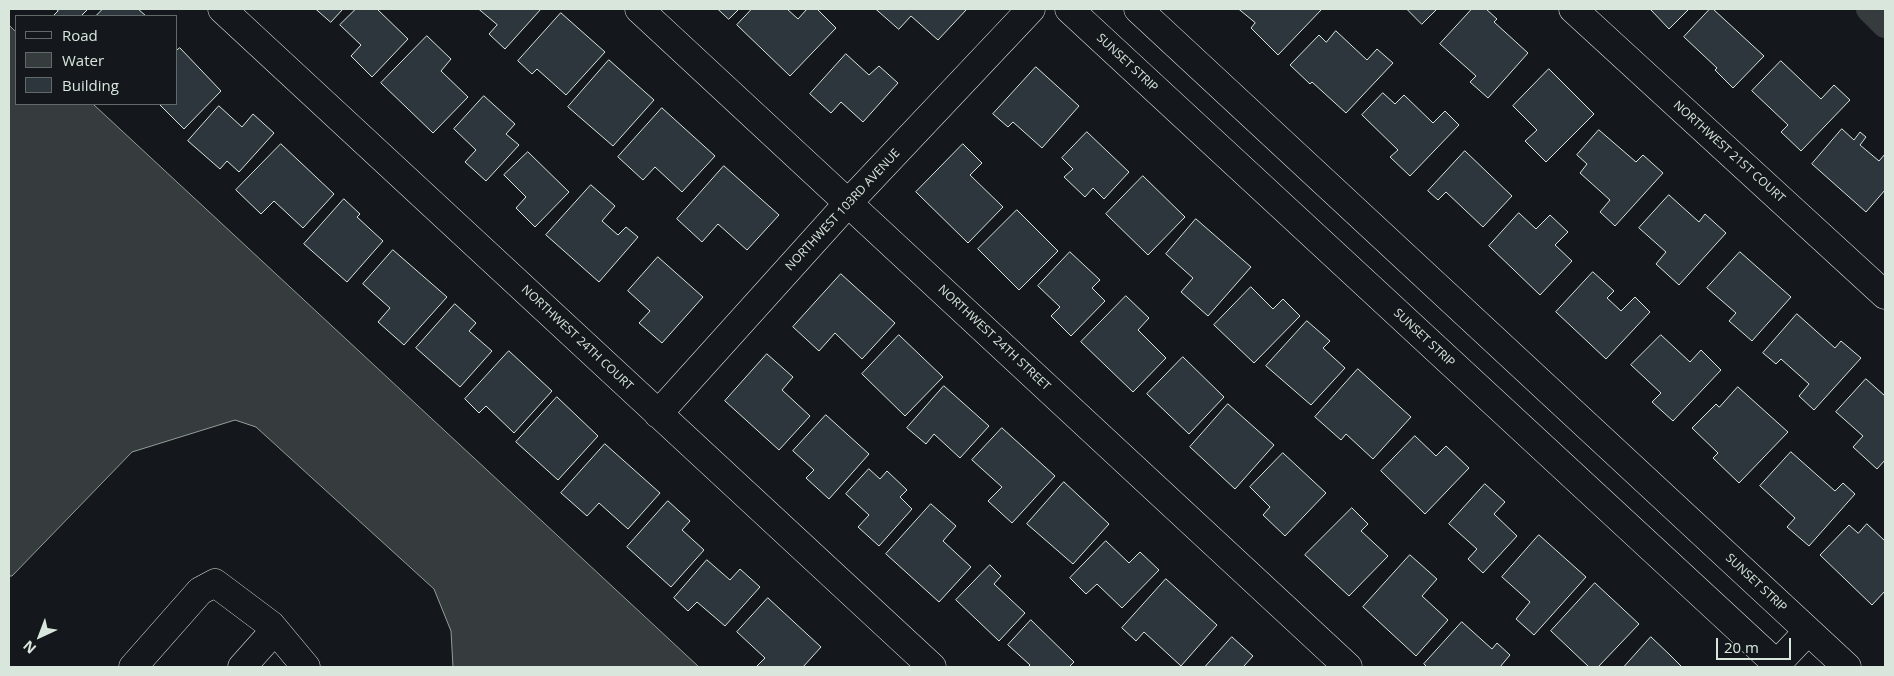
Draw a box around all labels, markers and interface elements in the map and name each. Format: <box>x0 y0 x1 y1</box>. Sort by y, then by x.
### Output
legend <box>15 15 178 105</box>
text: Road <box>62 25 98 45</box>
street label: SUNSET STRIP <box>1093 31 1161 95</box>
text: Water <box>62 50 104 70</box>
text: Building <box>62 75 119 95</box>
street label: NORTHWEST 21ST COURT <box>1670 98 1788 206</box>
street label: NORTHWEST 103RD AVENUE <box>783 146 903 274</box>
street label: NORTHWEST 24TH STREET <box>935 282 1053 394</box>
street label: NORTHWEST 24TH COURT <box>518 283 636 393</box>
street label: SUNSET STRIP <box>1390 306 1458 370</box>
street label: SUNSET STRIP <box>1722 551 1790 615</box>
north arrow <box>15 611 65 661</box>
scale bar <box>1719 628 1794 660</box>
text: N <box>19 637 40 658</box>
text: 20 m <box>1724 637 1759 657</box>

